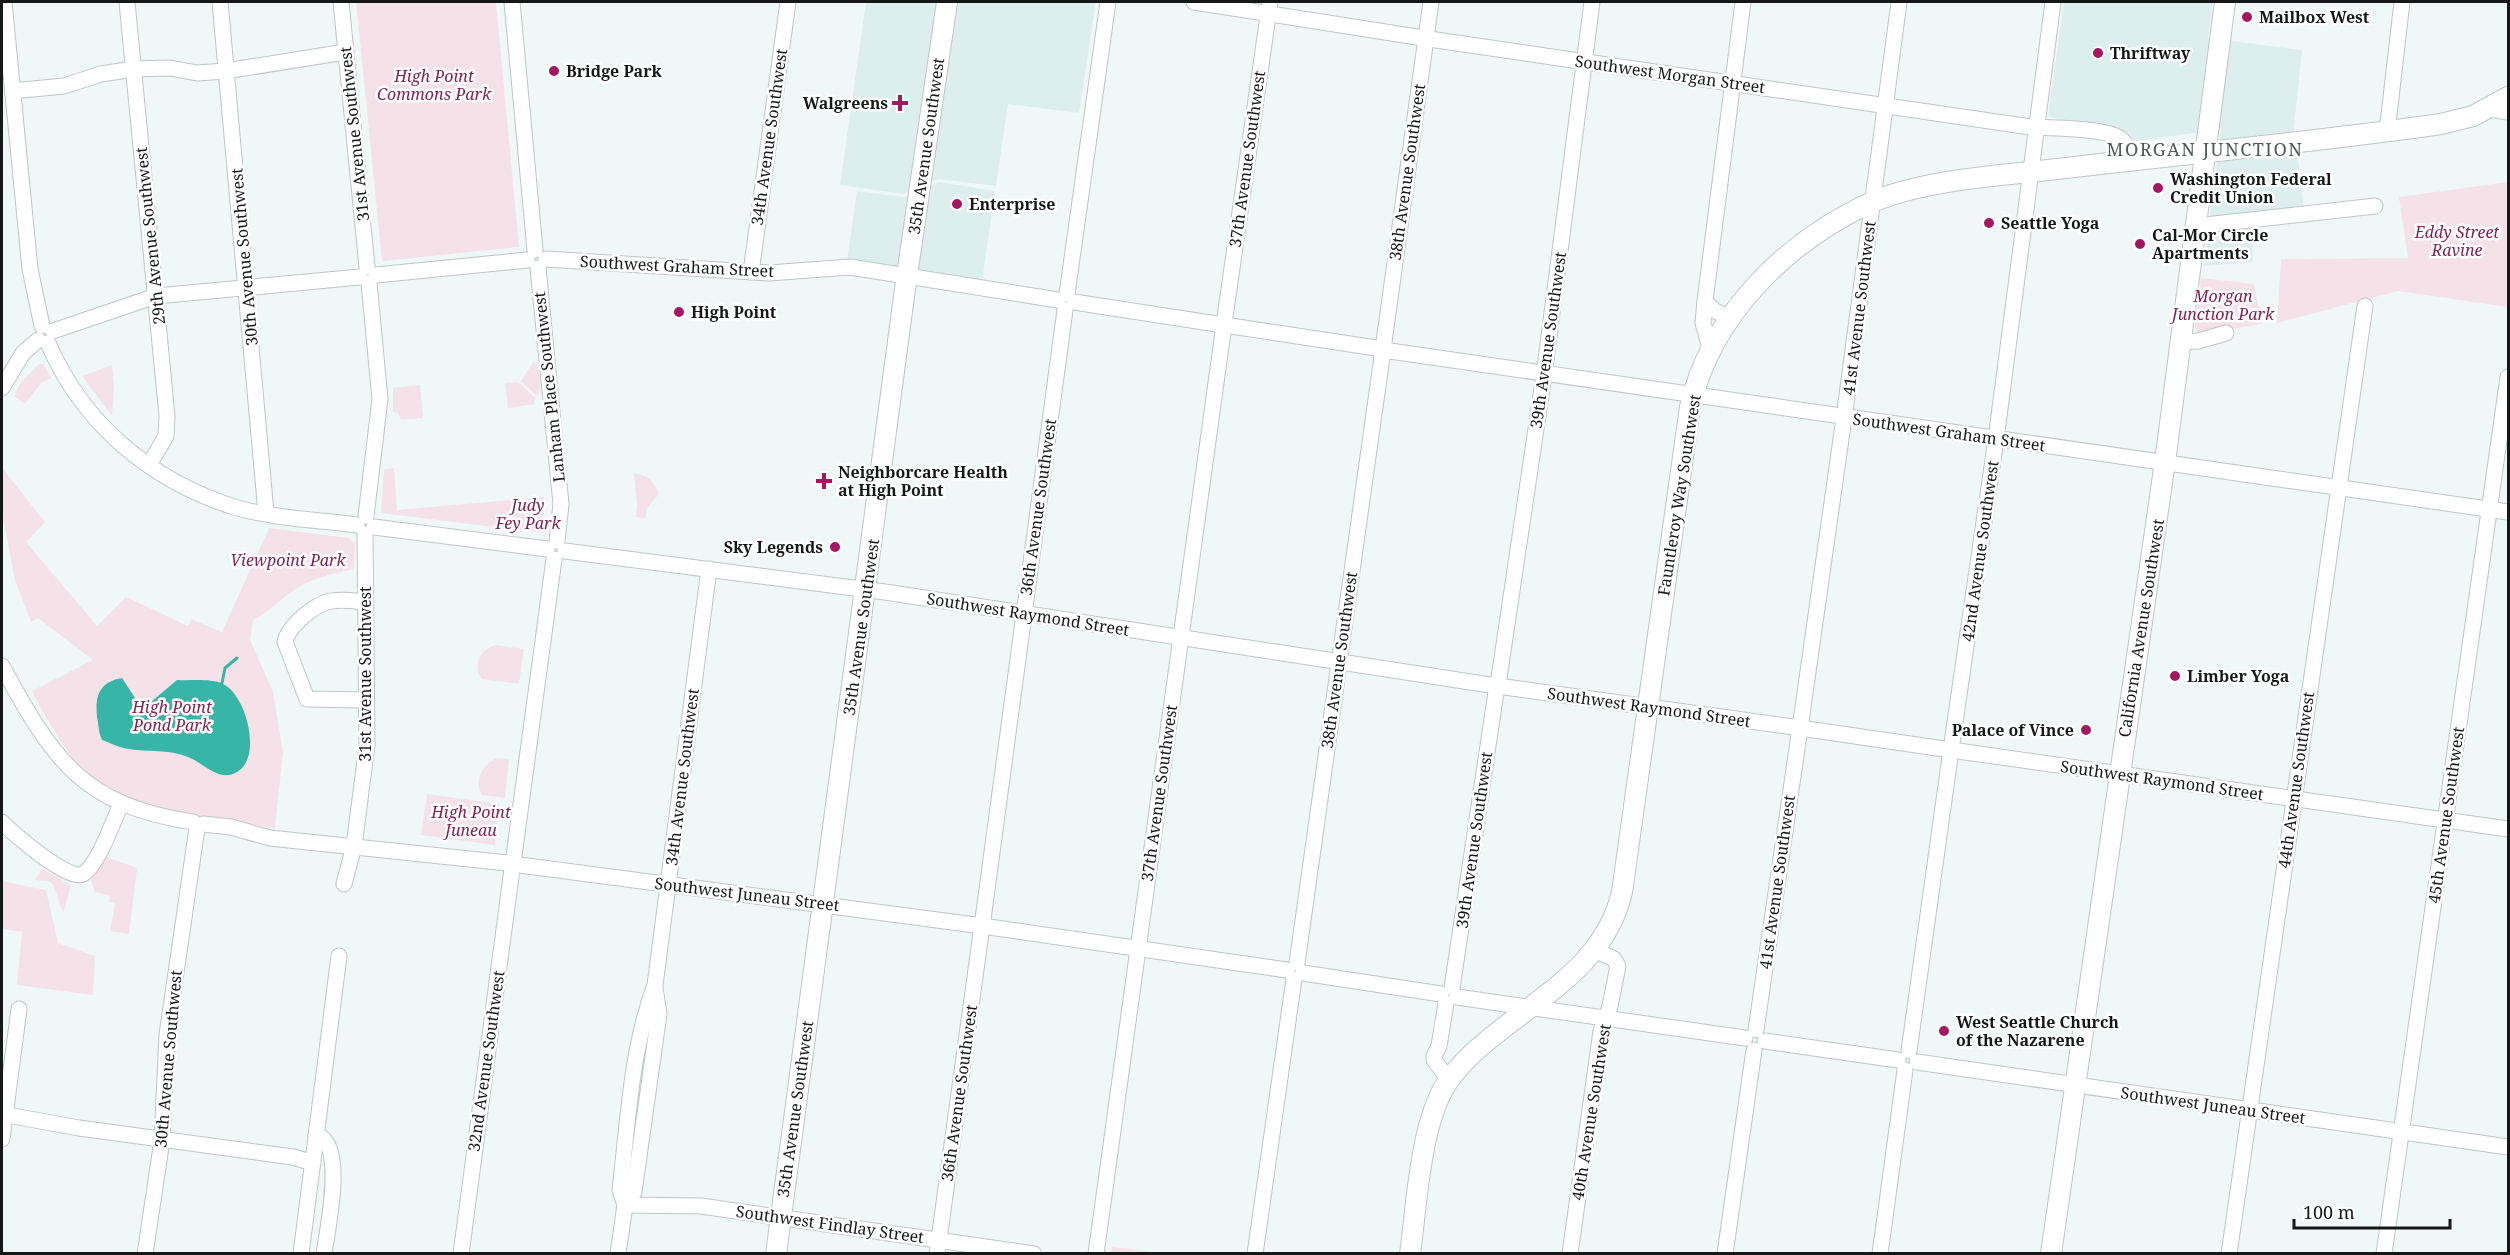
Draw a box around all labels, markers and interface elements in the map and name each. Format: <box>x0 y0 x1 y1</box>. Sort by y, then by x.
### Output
place label: Mailbox West <box>2259 6 2370 28</box>
marker: Mailbox West <box>2240 10 2254 24</box>
place label: Thriftway <box>2110 42 2191 64</box>
street label: 31st Avenue Southwest <box>334 45 374 222</box>
marker: Thriftway <box>2091 46 2105 60</box>
street label: 34th Avenue Southwest <box>746 47 792 227</box>
street label: Southwest Morgan Street <box>1574 50 1767 98</box>
street label: 35th Avenue Southwest <box>903 56 949 236</box>
place label: Bridge Park <box>566 60 663 82</box>
marker: Bridge Park <box>547 64 561 78</box>
park label: High Point Commons Park <box>377 65 492 105</box>
street label: 37th Avenue Southwest <box>1224 69 1270 249</box>
street label: 38th Avenue Southwest <box>1384 82 1430 262</box>
place label: Walgreens <box>803 92 888 114</box>
marker: Walgreens <box>893 96 907 110</box>
district label: MORGAN JUNCTION <box>2107 137 2304 161</box>
street label: 29th Avenue Southwest <box>130 146 170 326</box>
street label: 30th Avenue Southwest <box>225 167 263 347</box>
place label: Washington Federal Credit Union <box>2170 168 2332 208</box>
marker: Washington Federal Credit Union <box>2151 181 2165 195</box>
place label: Enterprise <box>969 193 1055 215</box>
marker: Enterprise <box>950 197 964 211</box>
place label: Seattle Yoga <box>2001 212 2100 234</box>
marker: Seattle Yoga <box>1982 216 1996 230</box>
street label: 41st Avenue Southwest <box>1837 219 1881 396</box>
park label: Eddy Street Ravine <box>2414 221 2499 261</box>
place label: Cal-Mor Circle Apartments <box>2152 224 2268 264</box>
marker: Cal-Mor Circle Apartments <box>2133 237 2147 251</box>
street label: Southwest Graham Street <box>580 250 775 282</box>
street label: 39th Avenue Southwest <box>1525 250 1571 430</box>
park label: Morgan Junction Park <box>2169 285 2275 325</box>
street label: Lanham Place Southwest <box>528 290 570 483</box>
place label: High Point <box>691 301 777 323</box>
marker: High Point <box>672 305 686 319</box>
street label: Fauntleroy Way Southwest <box>1652 392 1706 597</box>
street label: Southwest Graham Street <box>1851 408 2047 456</box>
street label: 36th Avenue Southwest <box>1015 417 1061 597</box>
street label: 42nd Avenue Southwest <box>1956 459 2004 643</box>
place label: Neighborcare Health at High Point <box>838 461 1008 501</box>
marker: Neighborcare Health at High Point <box>815 472 833 490</box>
park label: Judy Fey Park <box>494 494 561 534</box>
street label: California Avenue Southwest <box>2113 517 2169 739</box>
place label: Sky Legends <box>724 536 823 558</box>
street label: 35th Avenue Southwest <box>838 537 884 717</box>
marker: Sky Legends <box>828 540 842 554</box>
park label: Viewpoint Park <box>230 549 347 571</box>
street label: 38th Avenue Southwest <box>1316 570 1362 750</box>
street label: 31st Avenue Southwest <box>354 586 376 762</box>
street label: Southwest Raymond Street <box>925 587 1131 641</box>
place label: Limber Yoga <box>2187 665 2290 687</box>
marker: Limber Yoga <box>2168 669 2182 683</box>
street label: Southwest Raymond Street <box>1546 682 1752 732</box>
street label: 34th Avenue Southwest <box>660 687 704 867</box>
street label: 44th Avenue Southwest <box>2273 690 2319 870</box>
park label: High Point Pond Park <box>131 696 212 736</box>
street label: 37th Avenue Southwest <box>1136 703 1182 883</box>
place label: Palace of Vince <box>1952 719 2074 741</box>
marker: Palace of Vince <box>2079 723 2093 737</box>
street label: 45th Avenue Southwest <box>2423 725 2469 905</box>
street label: 39th Avenue Southwest <box>1451 750 1497 930</box>
street label: Southwest Raymond Street <box>2059 755 2265 805</box>
street label: 41st Avenue Southwest <box>1754 793 1800 970</box>
park label: High Point Juneau <box>430 801 511 841</box>
street label: Southwest Juneau Street <box>653 872 841 916</box>
street label: 30th Avenue Southwest <box>149 969 187 1149</box>
street label: 32nd Avenue Southwest <box>462 969 510 1153</box>
street label: 36th Avenue Southwest <box>936 1003 982 1183</box>
place label: West Seattle Church of the Nazarene <box>1956 1011 2119 1051</box>
street label: 35th Avenue Southwest <box>772 1019 818 1199</box>
street label: 40th Avenue Southwest <box>1566 1022 1616 1202</box>
marker: West Seattle Church of the Nazarene <box>1937 1024 1951 1038</box>
street label: Southwest Juneau Street <box>2119 1081 2307 1129</box>
scale bar <box>2294 1192 2450 1230</box>
street label: Southwest Findlay Street <box>735 1200 926 1248</box>
text: 100 m <box>2303 1200 2355 1224</box>

